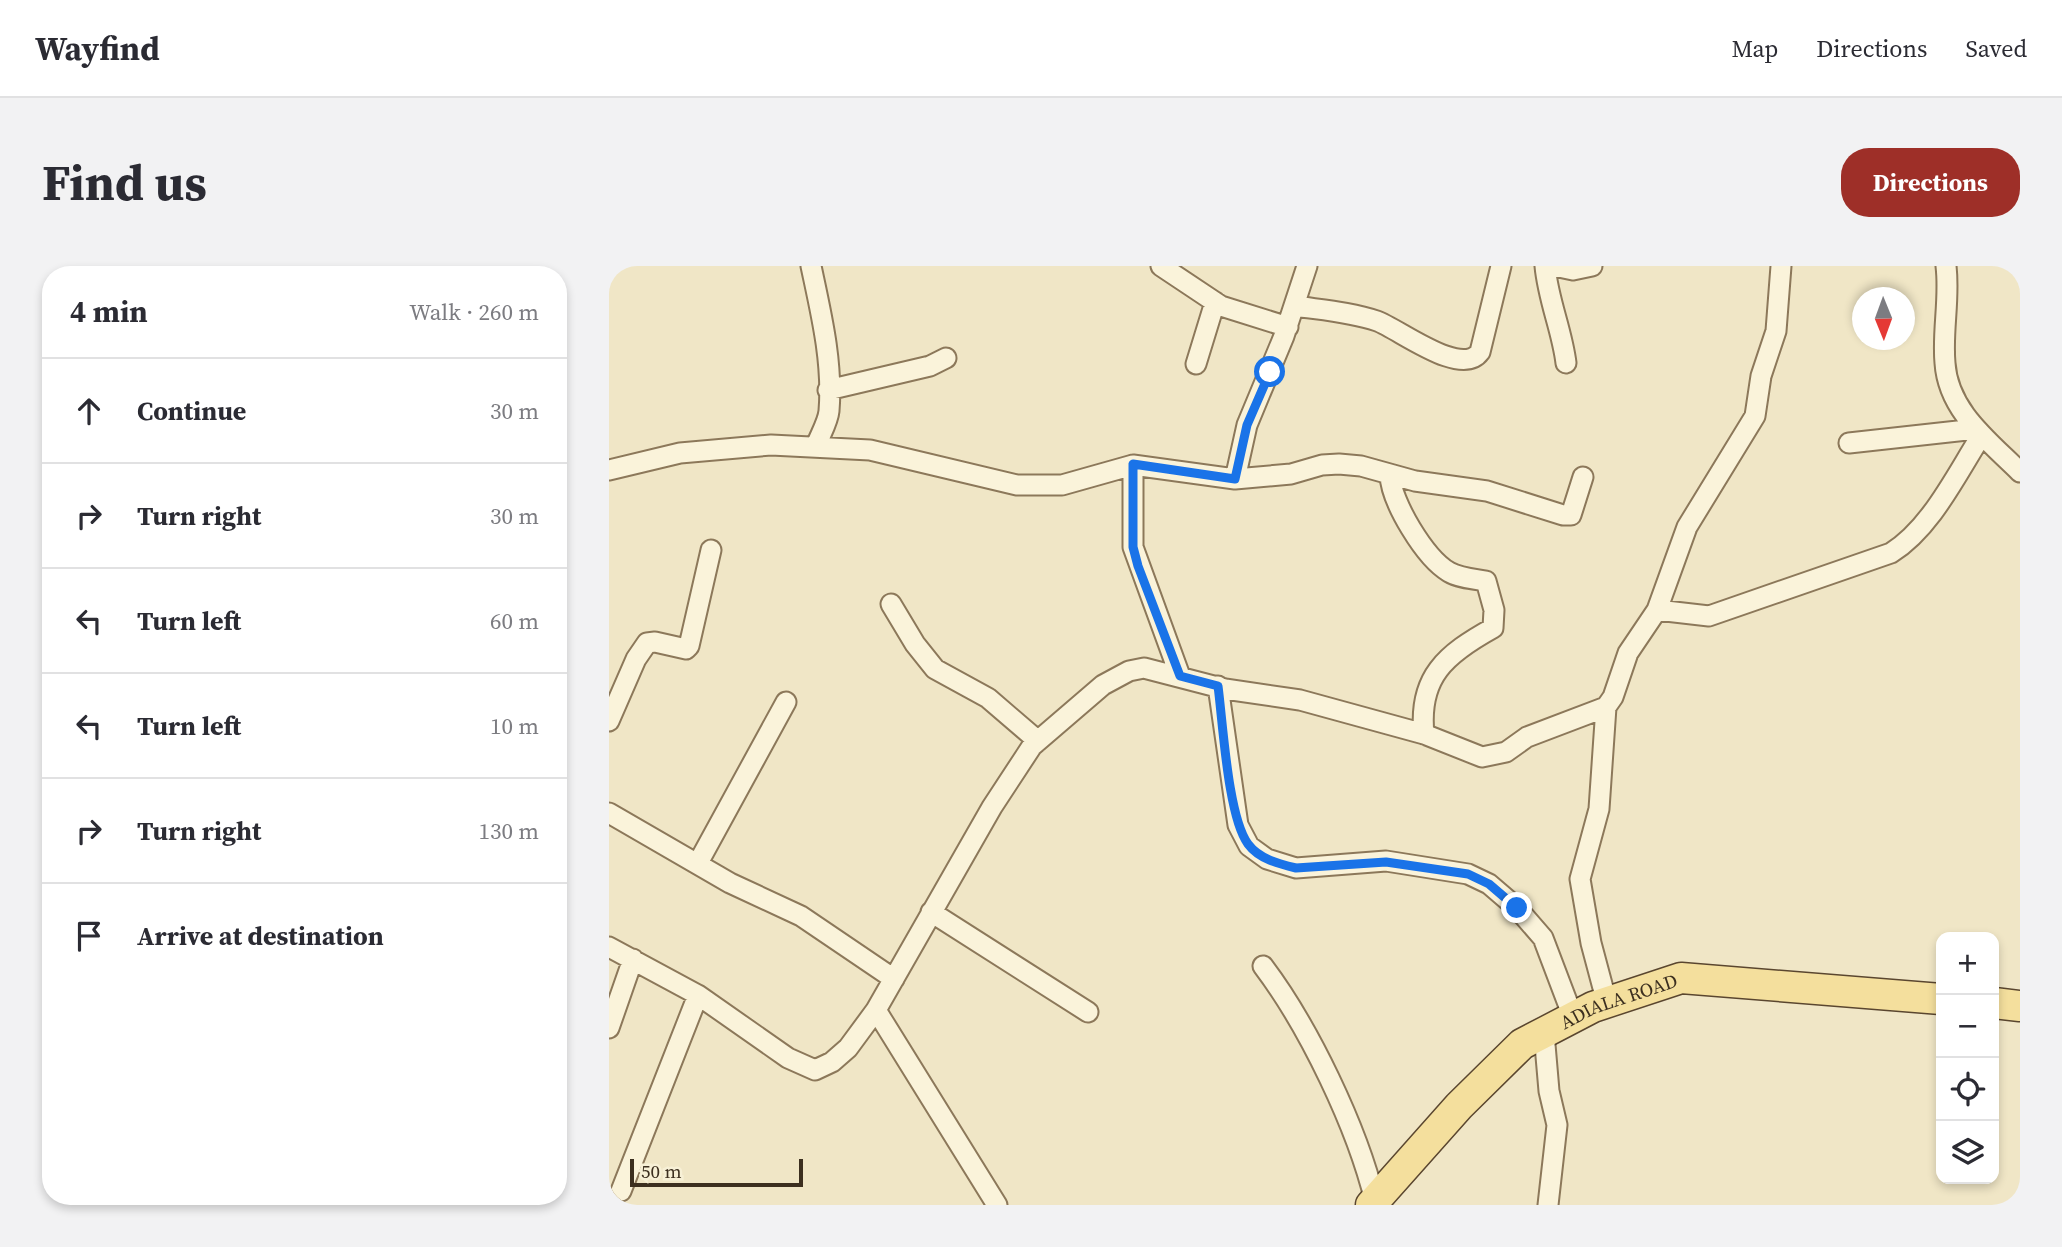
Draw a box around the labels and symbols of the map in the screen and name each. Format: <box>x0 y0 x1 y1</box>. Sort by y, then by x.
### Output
north arrow <box>1852 287 1915 350</box>
route start <box>1254 356 1285 387</box>
route end <box>1501 892 1532 923</box>
street label: ADIALA ROAD <box>1555 967 1681 1035</box>
scale bar <box>630 1156 803 1188</box>

